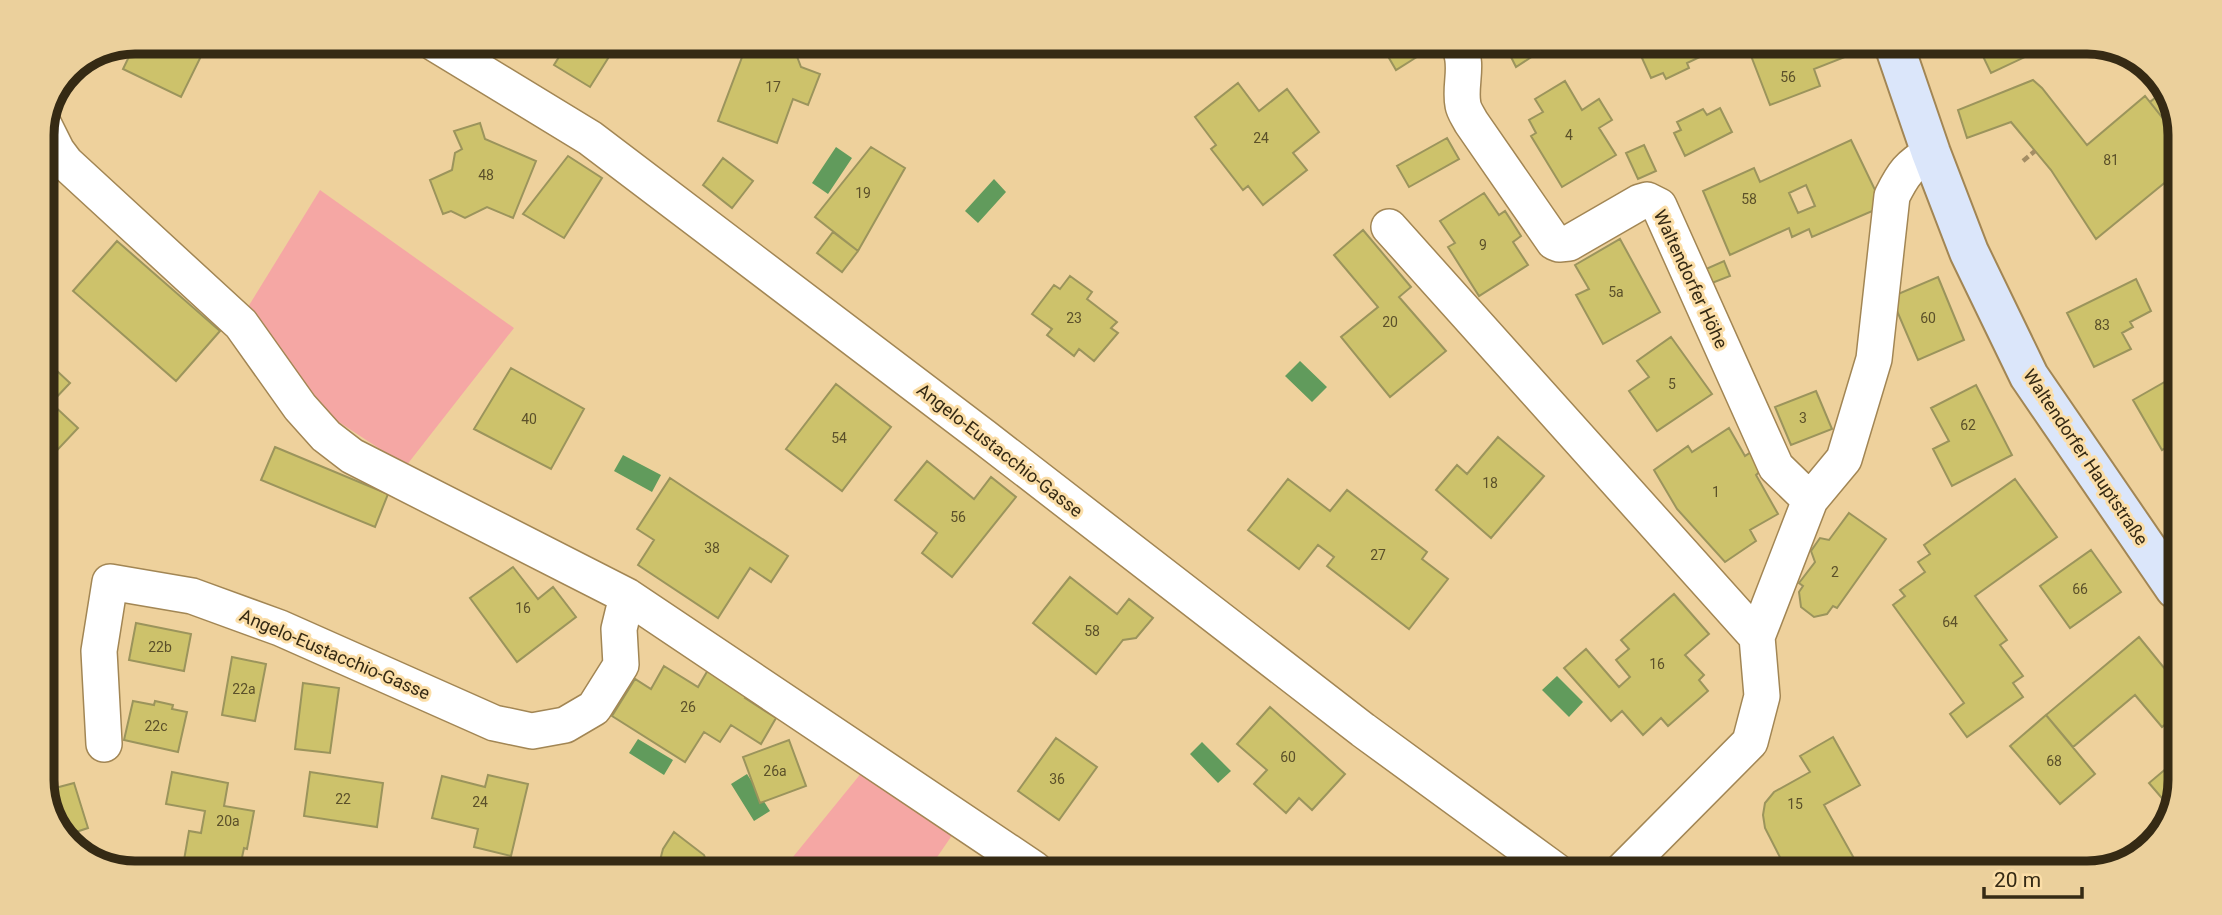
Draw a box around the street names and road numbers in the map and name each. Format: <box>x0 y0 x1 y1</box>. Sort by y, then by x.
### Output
street label: Waltendorfer Höhe <box>1650 206 1732 352</box>
street label: Waltendorfer Hauptstraße <box>2019 365 2153 549</box>
street label: Angelo-Eustacchio-Gasse <box>913 379 1087 521</box>
street label: Angelo-Eustacchio-Gasse <box>237 604 433 704</box>

